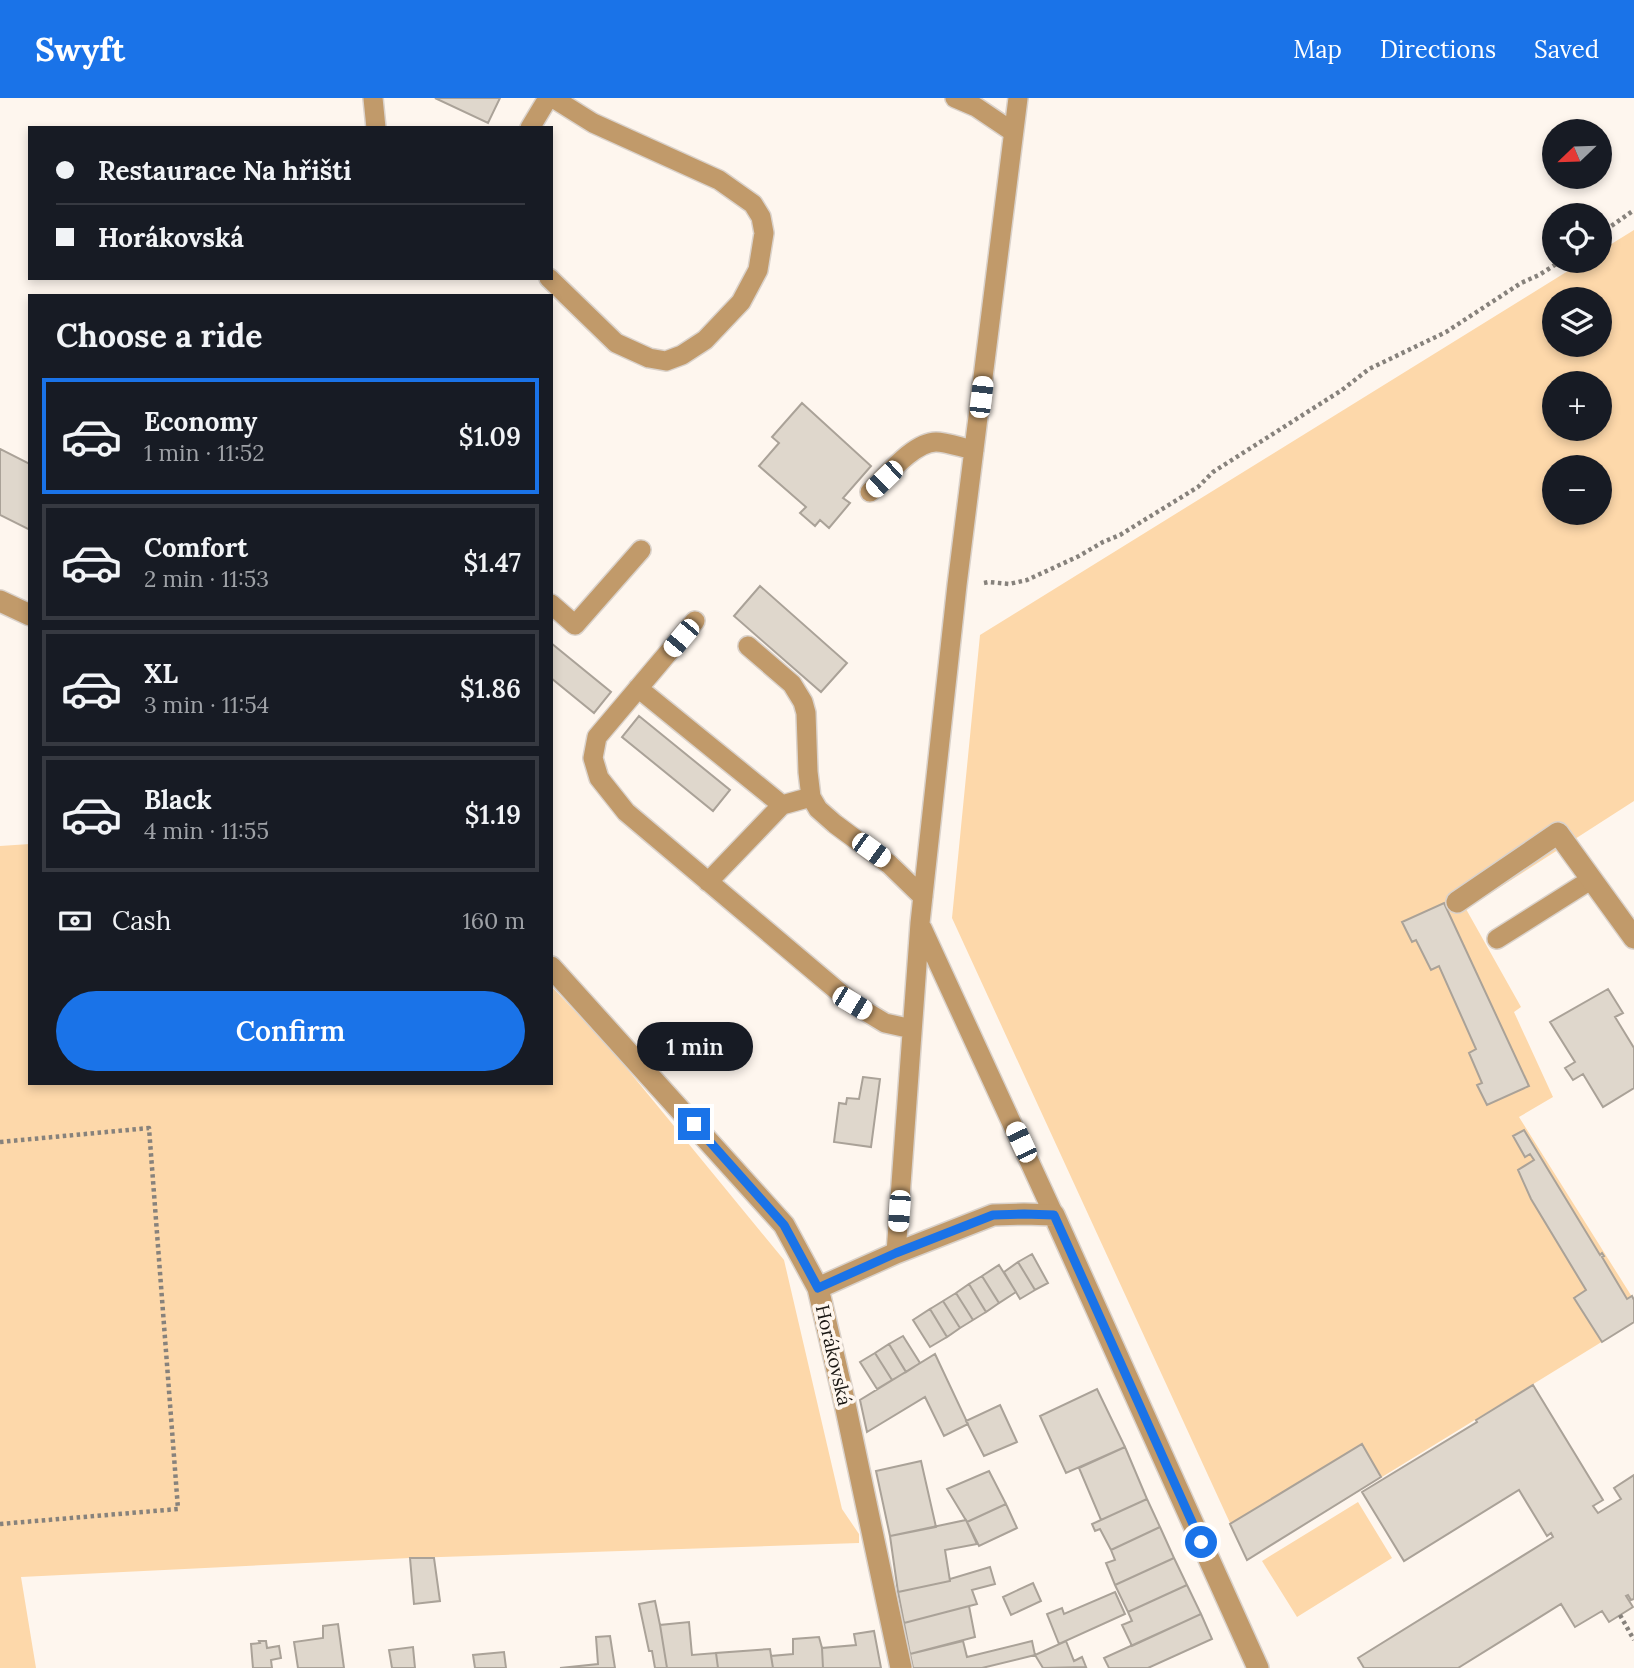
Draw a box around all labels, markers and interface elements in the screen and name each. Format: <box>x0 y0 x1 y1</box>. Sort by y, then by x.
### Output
text: Swyft <box>35 28 125 70</box>
text: Map <box>1293 34 1342 65</box>
text: Directions <box>1380 34 1496 65</box>
text: Saved <box>1534 34 1599 65</box>
north arrow <box>1542 119 1612 189</box>
map controls <box>1542 119 1612 525</box>
text: Restaurace Na hřišti <box>98 154 352 187</box>
button: locate <box>1542 203 1612 273</box>
text: Horákovská <box>98 221 244 254</box>
button: layers <box>1542 287 1612 357</box>
text: Choose a ride <box>56 315 263 356</box>
button: + <box>1542 371 1612 441</box>
car <box>969 375 994 419</box>
icon: car <box>60 405 123 468</box>
text: Economy <box>144 405 257 438</box>
text: $1.09 <box>459 420 521 453</box>
text: 1 min · 11:52 <box>144 438 265 467</box>
button: − <box>1542 455 1612 525</box>
car <box>862 457 907 501</box>
icon: car <box>60 531 123 594</box>
text: Comfort <box>144 531 248 564</box>
text: $1.47 <box>464 546 521 579</box>
text: 2 min · 11:53 <box>144 564 269 593</box>
car <box>660 615 703 661</box>
icon: car <box>60 657 123 720</box>
text: XL <box>144 657 178 690</box>
text: $1.86 <box>460 672 521 705</box>
text: 3 min · 11:54 <box>144 690 269 719</box>
icon: car <box>60 783 123 846</box>
text: Black <box>144 783 212 816</box>
text: $1.19 <box>465 798 521 831</box>
text: 4 min · 11:55 <box>144 816 269 845</box>
car <box>848 829 895 871</box>
icon: cash <box>56 902 94 940</box>
text: Cash <box>112 904 171 937</box>
text: 160 m <box>462 906 525 935</box>
car <box>829 983 876 1023</box>
button: Confirm <box>56 991 525 1071</box>
callout: 1 min <box>636 1023 752 1072</box>
text: 1 min <box>666 1032 724 1061</box>
route end <box>678 1108 710 1140</box>
car <box>1003 1119 1040 1165</box>
car <box>888 1189 911 1233</box>
street label: Horákovská <box>811 1302 857 1408</box>
route start <box>1185 1526 1217 1558</box>

